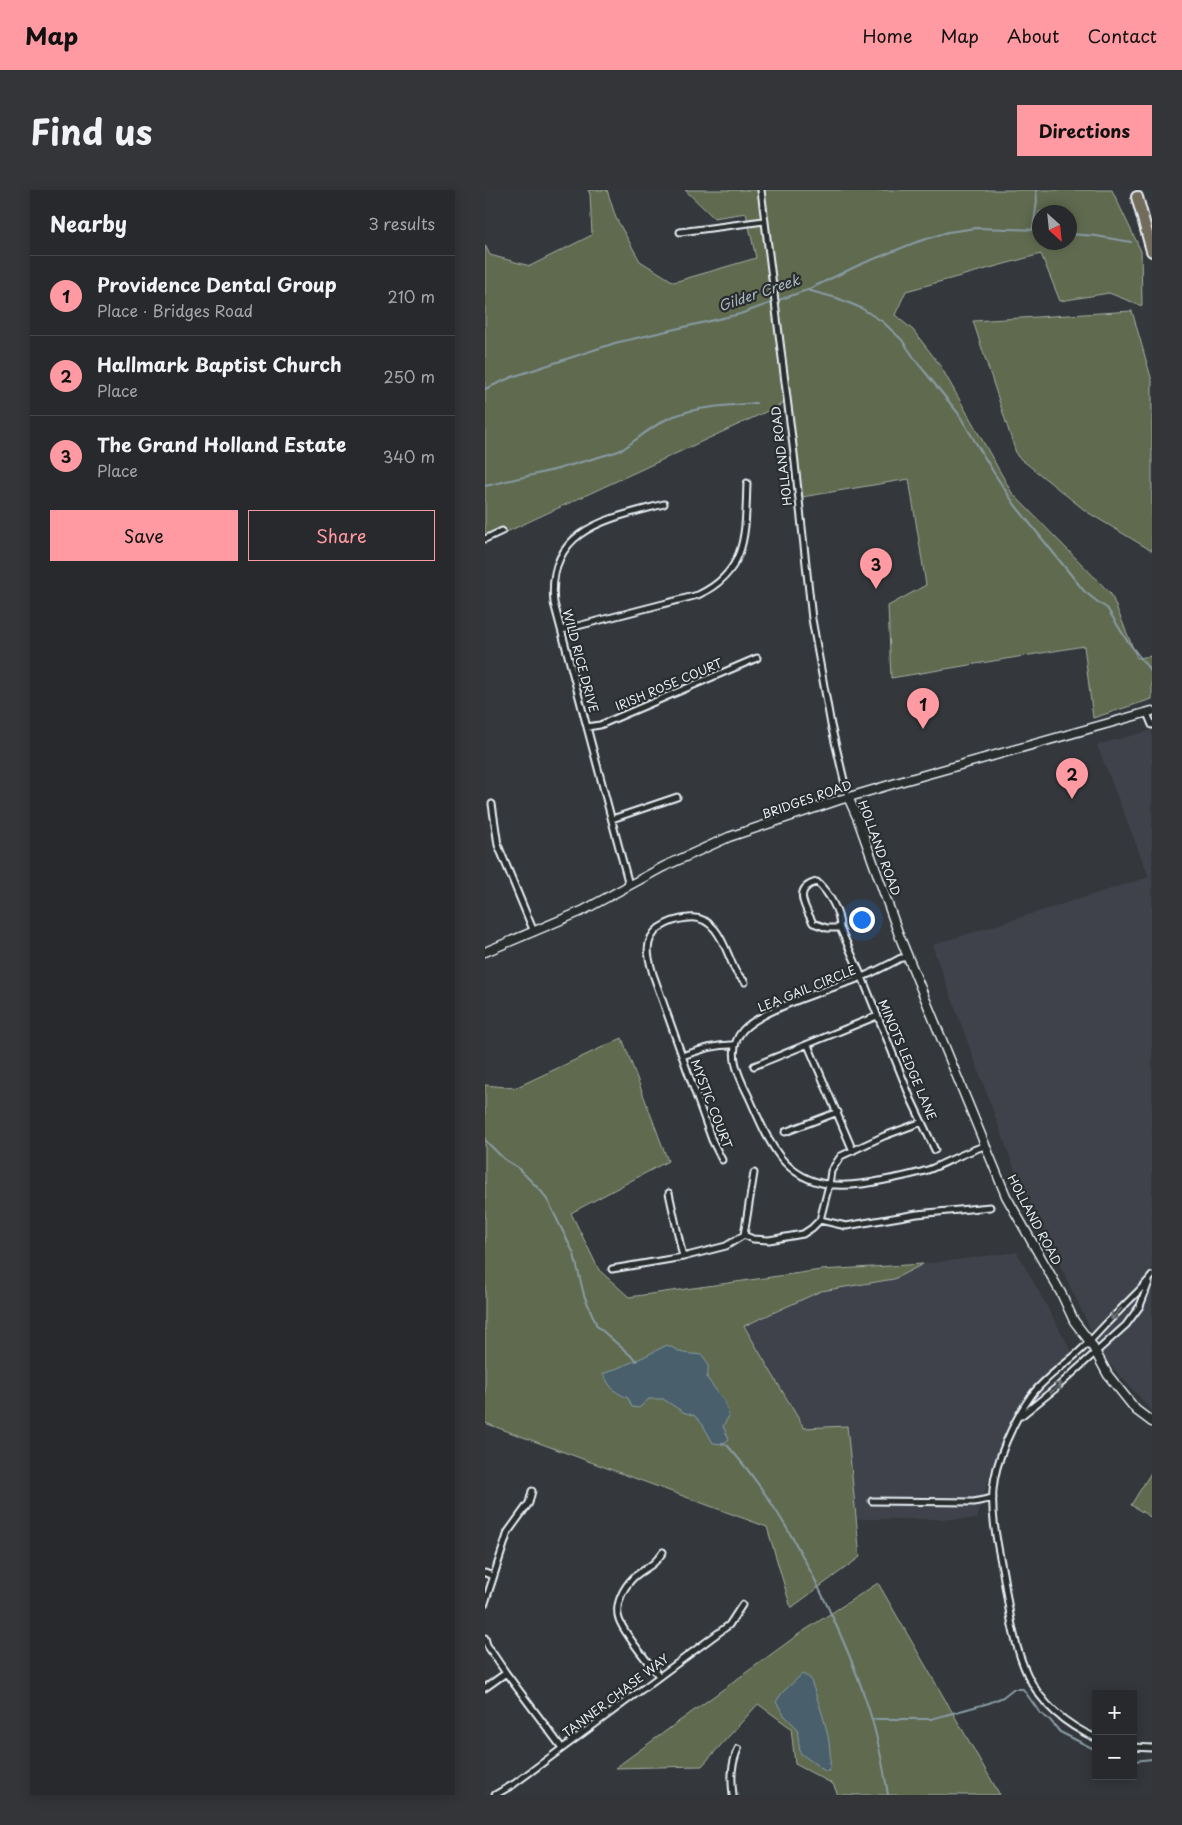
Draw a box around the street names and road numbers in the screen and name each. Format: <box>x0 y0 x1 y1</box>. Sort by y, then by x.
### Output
street label: HOLLAND ROAD <box>766 405 796 507</box>
street label: WILD RICE DRIVE <box>559 607 603 714</box>
street label: IRISH ROSE COURT <box>612 653 726 715</box>
street label: BRIDGES ROAD <box>759 775 854 823</box>
street label: HOLLAND ROAD <box>854 797 906 898</box>
street label: LEA GAIL CIRCLE <box>755 960 859 1016</box>
street label: MINOTS LEDGE LANE <box>874 997 941 1123</box>
street label: MYSTIC COURT <box>687 1057 737 1151</box>
street label: HOLLAND ROAD <box>1003 1171 1066 1268</box>
street label: TANNER CHASE WAY <box>558 1649 673 1741</box>

